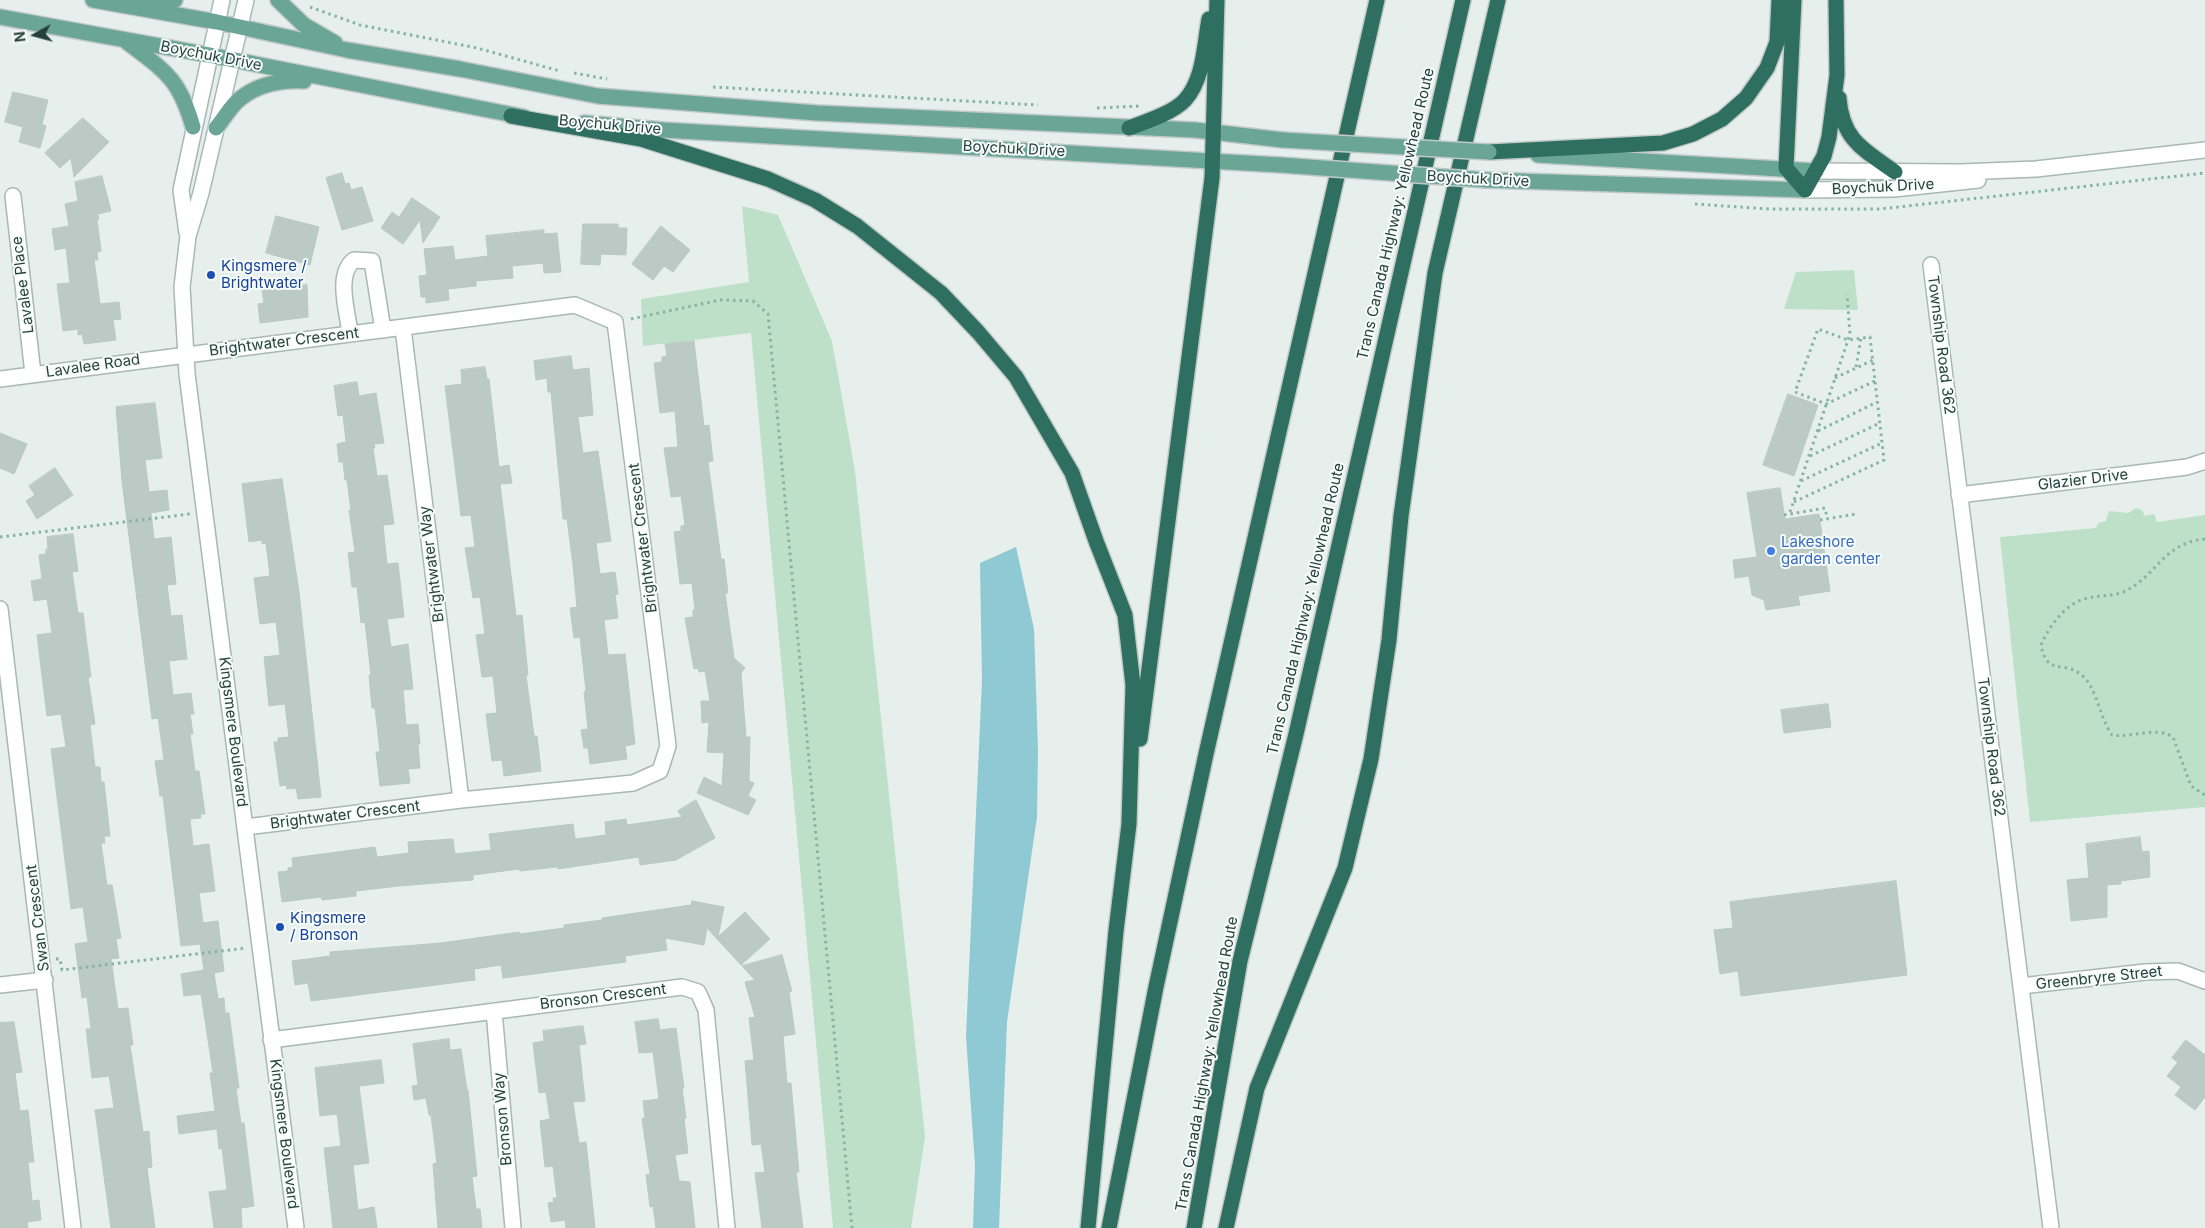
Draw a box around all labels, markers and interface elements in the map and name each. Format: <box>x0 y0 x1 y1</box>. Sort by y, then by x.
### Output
north arrow <box>10 10 60 60</box>
text: N <box>11 31 29 43</box>
street label: Boychuk Drive <box>159 37 263 75</box>
street label: Trans Canada Highway: Yellowhead Route <box>1354 66 1438 362</box>
street label: Boychuk Drive <box>558 112 662 138</box>
street label: Boychuk Drive <box>962 137 1066 161</box>
street label: Boychuk Drive <box>1426 167 1530 191</box>
street label: Boychuk Drive <box>1831 175 1935 199</box>
street label: Lavalee Place <box>8 235 38 335</box>
place label: Kingsmere / Brightwater <box>221 257 307 292</box>
marker: Kingsmere / Brightwater <box>205 269 217 281</box>
street label: Township Road 362 <box>1924 274 1958 416</box>
street label: Brightwater Crescent <box>208 324 360 360</box>
street label: Lavalee Road <box>45 350 141 382</box>
street label: Trans Canada Highway: Yellowhead Route <box>1264 461 1348 757</box>
street label: Brightwater Crescent <box>625 462 661 614</box>
street label: Glazier Drive <box>2037 466 2129 494</box>
street label: Brightwater Way <box>416 505 448 623</box>
place label: Lakeshore garden center <box>1781 533 1880 568</box>
marker: Lakeshore garden center <box>1765 545 1777 557</box>
street label: Kingsmere Boulevard <box>215 656 251 808</box>
street label: Township Road 362 <box>1974 676 2008 818</box>
street label: Brightwater Crescent <box>269 797 421 833</box>
street label: Swan Crescent <box>23 864 53 972</box>
place label: Kingsmere / Bronson <box>290 909 366 944</box>
street label: Trans Canada Highway: Yellowhead Route <box>1172 915 1242 1213</box>
marker: Kingsmere / Bronson <box>274 921 286 933</box>
street label: Greenbryre Street <box>2035 962 2163 994</box>
street label: Bronson Crescent <box>539 980 667 1014</box>
street label: Kingsmere Boulevard <box>266 1058 302 1210</box>
street label: Bronson Way <box>490 1072 516 1166</box>

